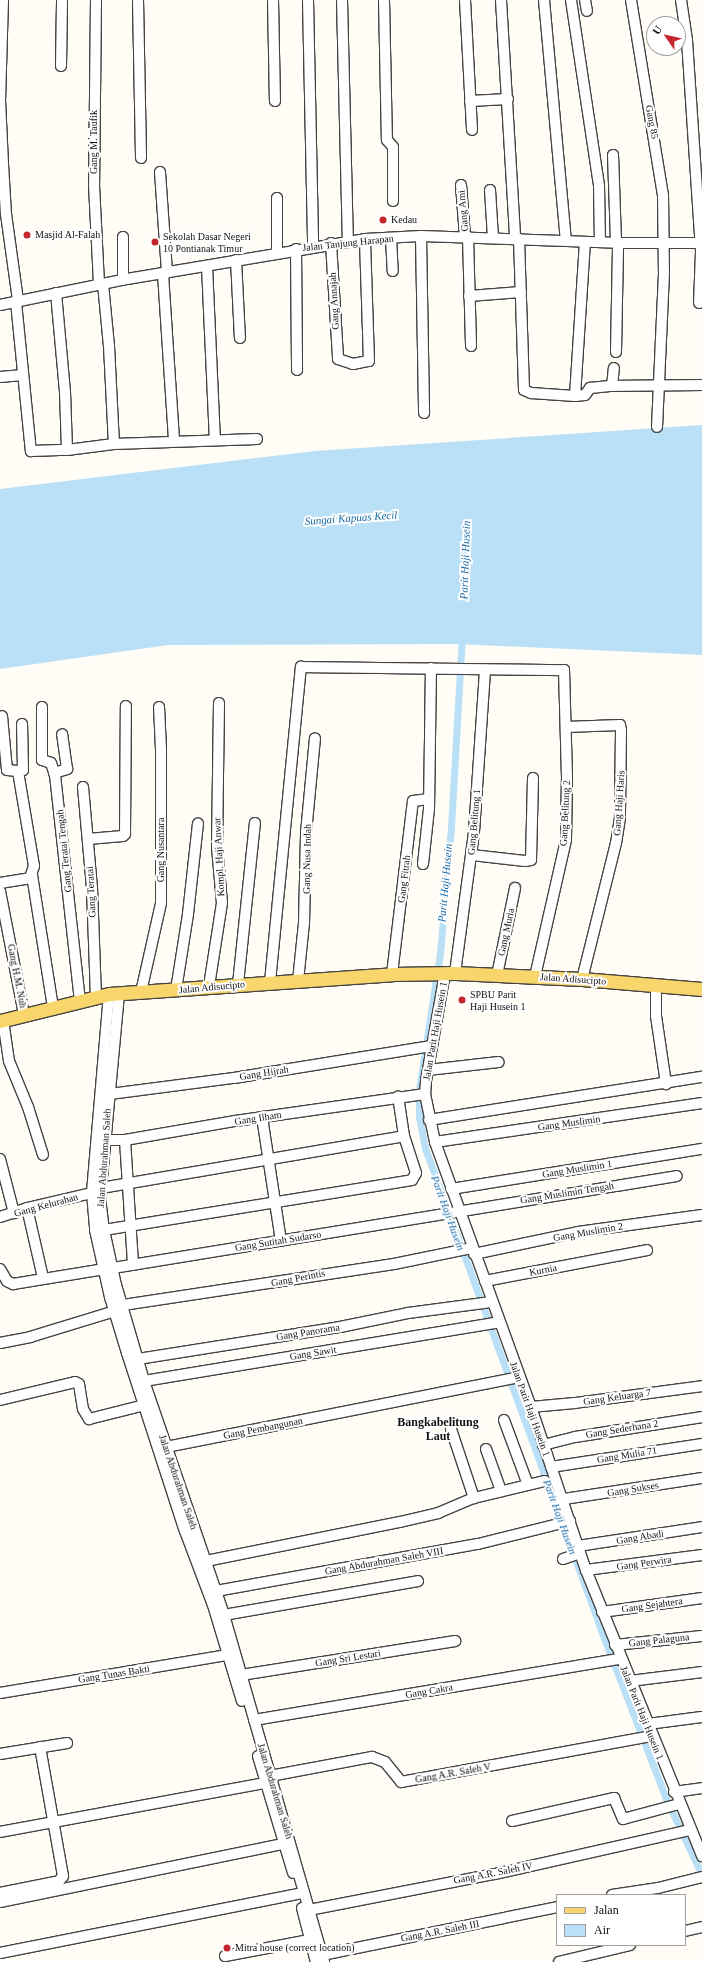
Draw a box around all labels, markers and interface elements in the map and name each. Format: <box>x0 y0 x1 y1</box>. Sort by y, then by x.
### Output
north arrow <box>646 16 686 56</box>
text: U <box>650 23 664 37</box>
street label: Gang 85 <box>643 104 661 140</box>
street label: Gang M. Taufik <box>88 110 100 174</box>
street label: Gang Ami <box>455 190 471 232</box>
place label: Kedau <box>391 214 417 226</box>
marker: Kedau <box>378 215 388 225</box>
place label: Masjid Al-Falah <box>35 229 101 241</box>
marker: Masjid Al-Falah <box>22 230 32 240</box>
place label: Sekolah Dasar Negeri 10 Pontianak Timur <box>163 230 251 254</box>
street label: Jalan Tanjung Harapan <box>302 232 394 254</box>
marker: Sekolah Dasar Negeri 10 Pontianak Timur <box>150 237 160 247</box>
street label: Gang Annajah <box>326 272 342 330</box>
water label: Sungai Kapuas Kecil <box>304 508 398 528</box>
water label: Parit Haji Husein <box>457 520 473 600</box>
street label: Gang Haji Haris <box>611 770 627 836</box>
street label: Gang Belitung 2 <box>557 780 573 846</box>
street label: Gang Belitung 1 <box>465 789 483 855</box>
street label: Gang Teratai Tengah <box>54 809 74 893</box>
street label: Kompl. Haji Anwar <box>211 817 227 897</box>
street label: Gang Nusantara <box>155 818 167 882</box>
street label: Gang Nusa Indah <box>300 824 314 894</box>
water label: Parit Haji Husein <box>435 843 455 923</box>
street label: Gang Fitrah <box>395 854 413 904</box>
street label: Gang Teratai <box>84 866 98 918</box>
street label: Gang Muria <box>495 907 517 957</box>
street label: Gang H.M. Nuh <box>5 943 29 1009</box>
street label: Jalan Adisucipto <box>539 971 607 987</box>
street label: Jalan Adisucipto <box>178 978 246 996</box>
street label: Jalan Parit Haji Husein 1 <box>420 981 450 1081</box>
place label: SPBU Parit Haji Husein 1 <box>470 988 526 1012</box>
marker: SPBU Parit Haji Husein 1 <box>457 995 467 1005</box>
street label: Gang Hijrah <box>239 1063 289 1083</box>
street label: Jalan Abdurahman Saleh <box>95 1108 113 1208</box>
street label: Gang Ilham <box>234 1108 282 1128</box>
street label: Gang Muslimin <box>537 1113 601 1133</box>
street label: Gang Muslimin 1 <box>541 1158 613 1180</box>
water label: Parit Haji Husein <box>428 1174 468 1252</box>
street label: Gang Muslimin Tengah <box>519 1180 615 1206</box>
street label: Gang Kelurahan <box>13 1191 79 1219</box>
street label: Gang Muslimin 2 <box>552 1220 624 1244</box>
street label: Gang Sutitah Sudarso <box>234 1228 322 1254</box>
street label: Kurnia <box>528 1261 558 1279</box>
street label: Gang Perintis <box>270 1267 326 1289</box>
street label: Gang Panorama <box>275 1321 341 1343</box>
street label: Gang Sawit <box>289 1343 337 1363</box>
street label: Jalan Parit Haji Husein 1 <box>507 1360 553 1458</box>
street label: Gang Keluarga 7 <box>582 1386 652 1408</box>
street label: Gang Pembangunan <box>222 1414 304 1442</box>
district label: Bangkabelitung Laut <box>397 1416 479 1444</box>
street label: Gang Sederhana 2 <box>585 1417 659 1441</box>
street label: Jalan Abdurahman Saleh <box>156 1433 200 1531</box>
street label: Gang Mulia 71 <box>596 1444 658 1466</box>
water label: Parit Haji Husein <box>540 1478 580 1556</box>
street label: Gang Sukses <box>606 1479 660 1499</box>
street label: Gang Abadi <box>615 1527 665 1547</box>
street label: Gang Abdurahman Saleh VIII <box>323 1545 445 1577</box>
street label: Gang Perwira <box>616 1553 672 1573</box>
street label: Gang Sejahtera <box>621 1595 683 1615</box>
street label: Gang Palaguna <box>628 1631 690 1649</box>
street label: Gang Sri Lestari <box>314 1647 382 1669</box>
street label: Gang Tunas Bakti <box>77 1662 151 1686</box>
street label: Jalan Parit Haji Husein 1 <box>618 1664 666 1762</box>
street label: Gang Cakra <box>404 1681 454 1701</box>
street label: Jalan Abdurahman Saleh <box>255 1741 295 1841</box>
street label: Gang A.R. Saleh V <box>414 1760 492 1786</box>
street label: Gang A.R. Saleh IV <box>452 1859 534 1887</box>
legend <box>556 1894 686 1946</box>
text: Jalan <box>594 1903 619 1917</box>
street label: Gang A.R. Saleh III <box>399 1917 481 1945</box>
text: Air <box>594 1923 610 1937</box>
place label: Mitra house (correct location) <box>235 1942 355 1954</box>
marker: Mitra house (correct location) <box>222 1943 232 1953</box>

